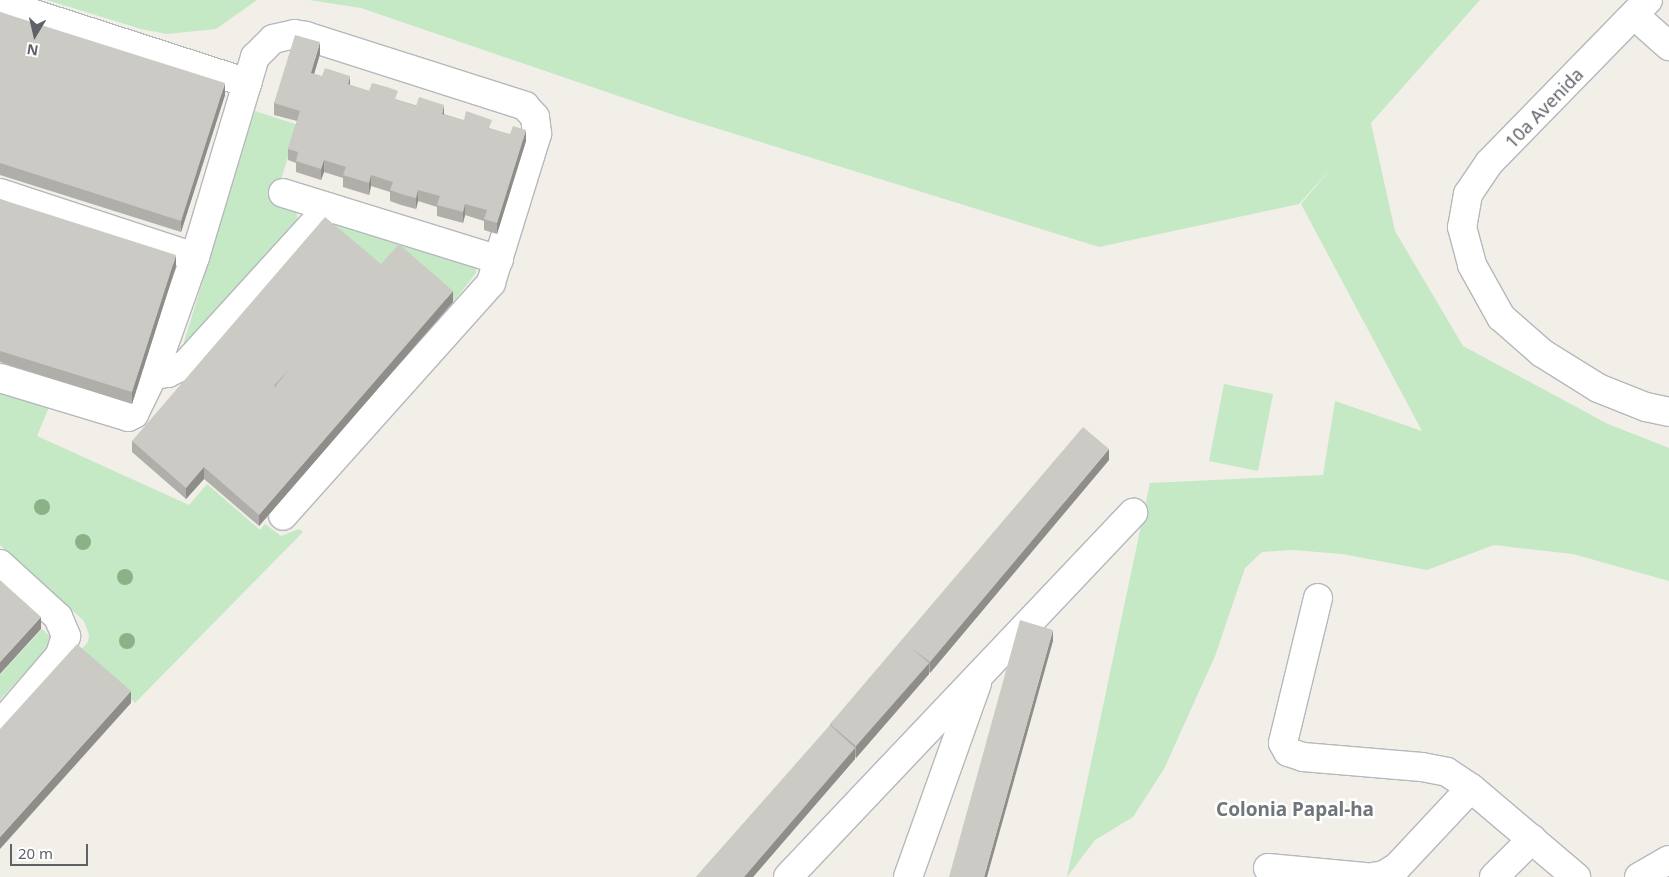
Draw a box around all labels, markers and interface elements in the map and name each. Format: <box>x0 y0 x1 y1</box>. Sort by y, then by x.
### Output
north arrow <box>10 10 60 60</box>
text: N <box>25 40 40 61</box>
street label: 10a Avenida <box>1500 63 1588 153</box>
district label: Colonia Papal-ha <box>1216 799 1374 821</box>
scale bar <box>12 834 90 866</box>
text: 20 m <box>18 843 53 863</box>

